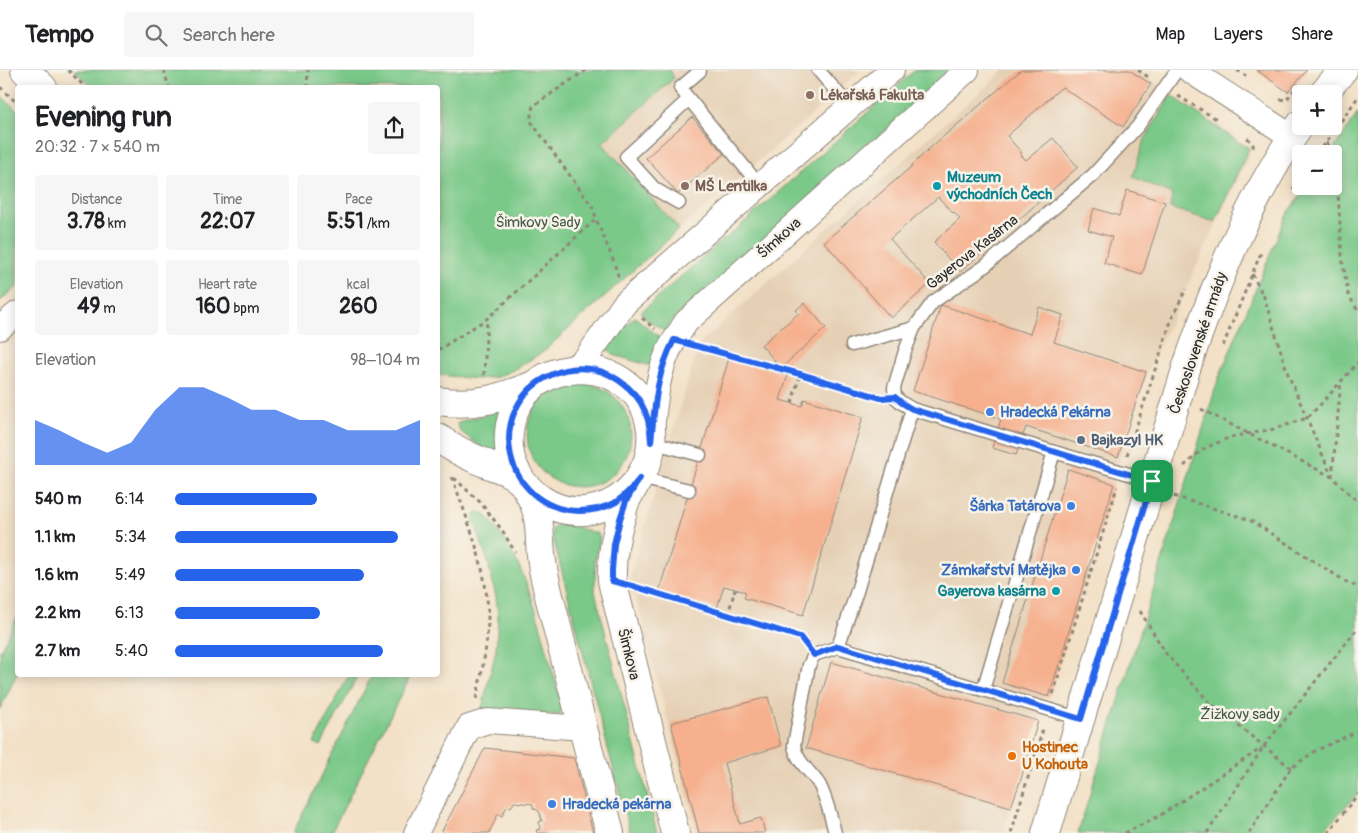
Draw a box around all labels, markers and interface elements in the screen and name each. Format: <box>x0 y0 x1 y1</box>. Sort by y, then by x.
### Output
search box <box>124 12 474 57</box>
text: Tempo <box>25 20 94 49</box>
icon: search <box>142 21 170 49</box>
text: Search here <box>182 23 275 47</box>
text: Map <box>1156 23 1185 46</box>
text: Layers <box>1213 23 1263 46</box>
text: Share <box>1291 23 1333 46</box>
map controls <box>1292 85 1342 195</box>
button: + <box>1292 85 1342 135</box>
place label: Lékařská Fakulta <box>820 86 924 105</box>
marker: Lékařská Fakulta <box>804 89 816 101</box>
text: Evening run <box>35 100 172 135</box>
button: share <box>368 102 420 154</box>
text: 20:32 · 7 × 540 m <box>35 137 160 157</box>
button: − <box>1292 145 1342 195</box>
place label: Muzeum východních Čech <box>946 168 1052 204</box>
place label: MŠ Lentilka <box>695 177 767 196</box>
marker: MŠ Lentilka <box>679 180 691 192</box>
marker: Muzeum východních Čech <box>931 180 943 192</box>
text: Distance <box>71 191 122 208</box>
text: Time <box>213 191 242 208</box>
text: Pace <box>345 191 372 208</box>
text: 3.78 <box>67 208 105 235</box>
text: 22:07 <box>200 208 255 235</box>
text: 5:51 <box>327 208 364 235</box>
street label: Gayerova Kasárna <box>923 211 1022 294</box>
park label: Šimkovy Sady <box>496 213 581 232</box>
street label: Šimkova <box>753 214 805 263</box>
text: km <box>105 215 126 232</box>
text: /km <box>364 215 390 232</box>
street label: Československé armády <box>1165 269 1232 417</box>
text: Elevation <box>70 276 123 293</box>
text: Heart rate <box>198 276 257 293</box>
text: kcal <box>347 276 370 293</box>
text: 49 <box>77 293 100 320</box>
text: 160 <box>196 293 230 320</box>
text: 260 <box>339 293 378 320</box>
text: m <box>100 300 116 317</box>
text: bpm <box>230 300 259 317</box>
text: Elevation <box>35 350 96 370</box>
text: 98–104 m <box>350 350 420 370</box>
place label: Hradecká Pekárna <box>1000 403 1111 422</box>
marker: Hradecká Pekárna <box>984 406 996 418</box>
place label: Bajkazyl HK <box>1091 431 1163 450</box>
marker: Bajkazyl HK <box>1075 434 1087 446</box>
pin <box>1131 460 1173 502</box>
icon: arrive <box>1138 467 1166 495</box>
text: 540 m <box>35 489 82 509</box>
text: 6:14 <box>115 489 144 509</box>
place label: Šárka Tatárova <box>969 497 1061 516</box>
marker: Šárka Tatárova <box>1065 500 1077 512</box>
text: 1.1 km <box>35 527 75 547</box>
text: 5:34 <box>115 527 146 547</box>
place label: Zámkařství Matějka <box>941 561 1066 580</box>
marker: Zámkařství Matějka <box>1070 564 1082 576</box>
text: 1.6 km <box>35 565 78 585</box>
text: 5:49 <box>115 565 145 585</box>
place label: Gayerova kasárna <box>938 582 1046 601</box>
marker: Gayerova kasárna <box>1050 585 1062 597</box>
text: 2.2 km <box>35 603 81 623</box>
text: 6:13 <box>115 603 144 623</box>
street label: Šimkova <box>613 626 644 682</box>
text: 2.7 km <box>35 641 80 661</box>
text: 5:40 <box>115 641 148 661</box>
park label: Žižkovy sady <box>1200 705 1280 724</box>
place label: Hostinec U Kohouta <box>1022 738 1088 774</box>
marker: Hostinec U Kohouta <box>1006 750 1018 762</box>
place label: Hradecká pekárna <box>562 795 671 814</box>
marker: Hradecká pekárna <box>546 798 558 810</box>

